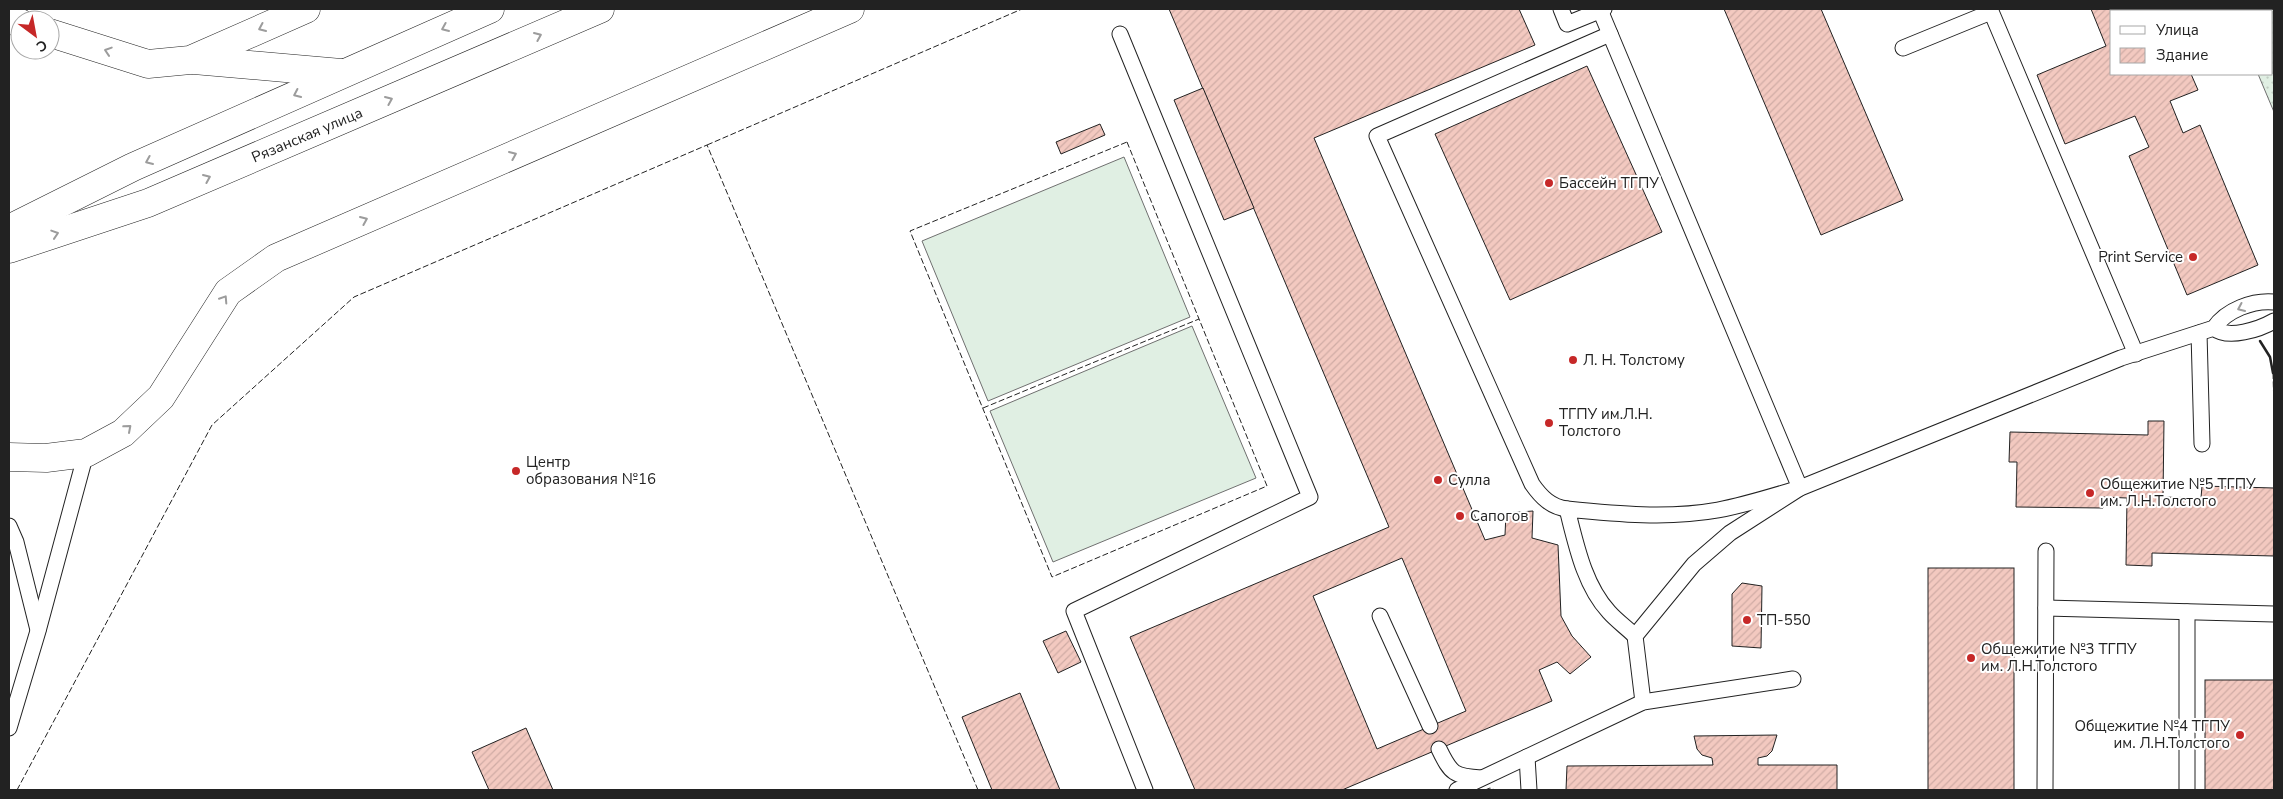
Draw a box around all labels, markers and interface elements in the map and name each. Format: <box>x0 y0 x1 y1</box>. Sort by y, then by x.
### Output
north arrow <box>10 10 60 60</box>
legend <box>2110 10 2273 75</box>
text: Улица <box>2155 20 2199 40</box>
one-way arrow <box>258 22 267 33</box>
one-way arrow <box>441 22 450 33</box>
one-way arrow <box>533 31 542 42</box>
text: С <box>32 35 51 56</box>
text: Здание <box>2156 45 2208 65</box>
one-way arrow <box>104 47 113 57</box>
one-way arrow <box>293 88 302 98</box>
one-way arrow <box>384 95 393 106</box>
street label: Рязанская улица <box>248 103 366 167</box>
one-way arrow <box>508 150 517 161</box>
one-way arrow <box>145 155 153 165</box>
one-way arrow <box>202 173 211 184</box>
place label: Бассейн ТГПУ <box>1559 173 1659 193</box>
marker: Бассейн ТГПУ <box>1543 177 1555 189</box>
one-way arrow <box>359 215 368 226</box>
one-way arrow <box>50 230 59 240</box>
place label: Print Service <box>2098 247 2183 267</box>
marker: Print Service <box>2187 251 2199 263</box>
one-way arrow <box>218 295 228 304</box>
one-way arrow <box>2237 302 2246 312</box>
place label: Л. Н. Толстому <box>1583 350 1685 370</box>
marker: Л. Н. Толстому <box>1567 354 1579 366</box>
place label: ТГПУ им.Л.Н. Толстого <box>1559 404 1652 441</box>
marker: ТГПУ им.Л.Н. Толстого <box>1543 417 1555 429</box>
one-way arrow <box>122 425 131 434</box>
place label: Центр образования №16 <box>526 452 656 489</box>
marker: Центр образования №16 <box>510 465 522 477</box>
place label: Сулла <box>1448 470 1491 490</box>
marker: Сулла <box>1432 474 1444 486</box>
place label: Общежитие №5 ТГПУ им. Л.Н.Толстого <box>2100 474 2256 511</box>
marker: Общежитие №5 ТГПУ им. Л.Н.Толстого <box>2084 487 2096 499</box>
place label: Сапогов <box>1470 506 1529 526</box>
marker: Сапогов <box>1454 510 1466 522</box>
place label: ТП-550 <box>1757 610 1811 630</box>
marker: ТП-550 <box>1741 614 1753 626</box>
place label: Общежитие №3 ТГПУ им. Л.Н.Толстого <box>1981 639 2137 676</box>
marker: Общежитие №3 ТГПУ им. Л.Н.Толстого <box>1965 652 1977 664</box>
place label: Общежитие №4 ТГПУ им. Л.Н.Толстого <box>2074 716 2230 753</box>
marker: Общежитие №4 ТГПУ им. Л.Н.Толстого <box>2234 729 2246 741</box>

